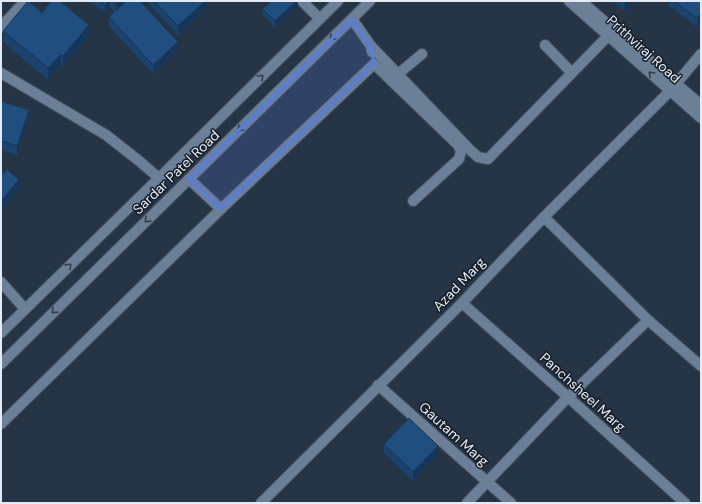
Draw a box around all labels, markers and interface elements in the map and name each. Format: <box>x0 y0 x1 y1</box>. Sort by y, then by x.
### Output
street label: Prithviraj Road <box>603 11 685 87</box>
one-way arrow <box>329 33 337 41</box>
one-way arrow <box>648 71 656 78</box>
one-way arrow <box>256 74 264 82</box>
one-way arrow <box>237 124 245 132</box>
street label: Sardar Patel Road <box>129 126 223 218</box>
one-way arrow <box>144 215 152 223</box>
street label: Azad Marg <box>429 253 489 315</box>
one-way arrow <box>64 263 72 271</box>
one-way arrow <box>51 307 59 314</box>
street label: Panchsheel Marg <box>536 349 630 435</box>
street label: Gautam Marg <box>415 398 493 470</box>

